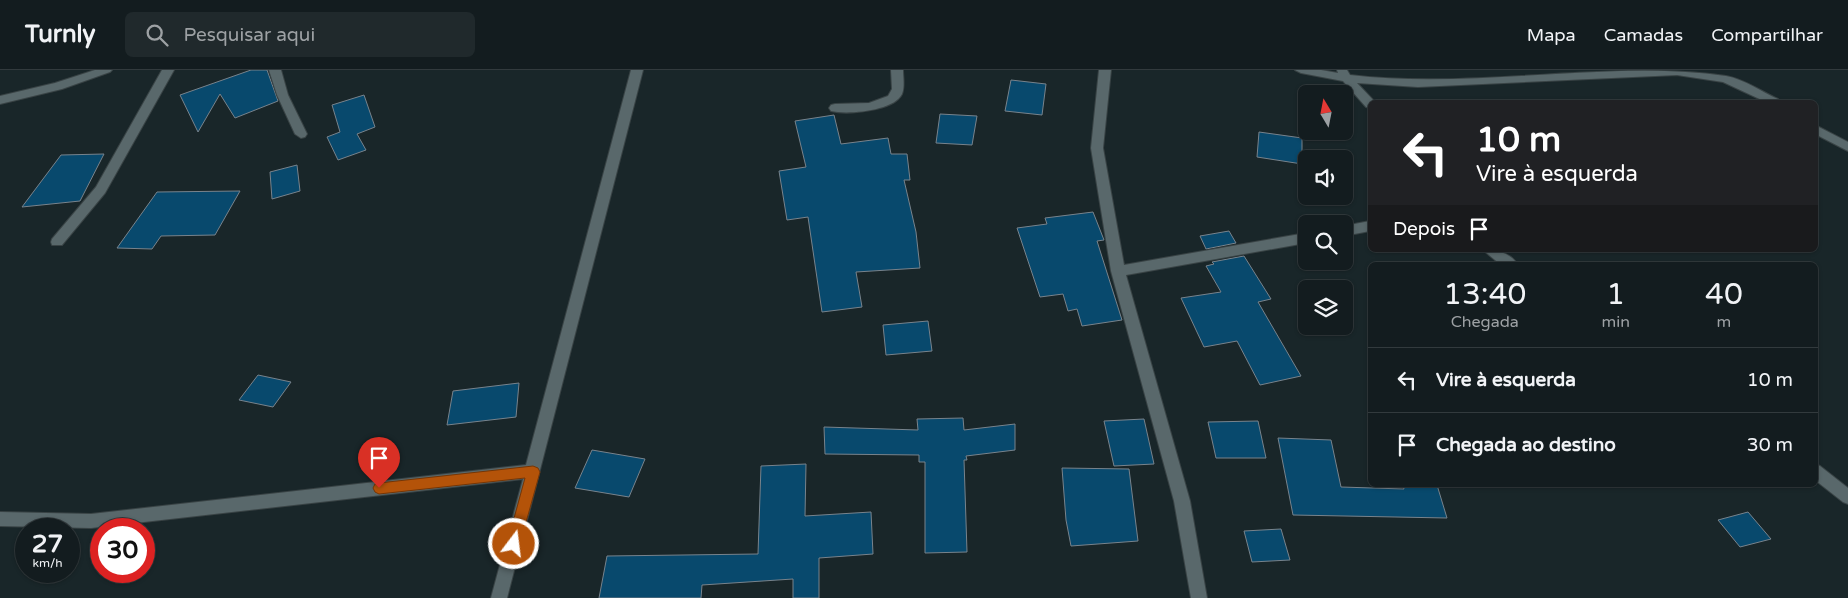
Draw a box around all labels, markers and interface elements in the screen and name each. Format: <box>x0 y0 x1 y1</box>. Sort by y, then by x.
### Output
search box <box>125 12 475 57</box>
text: Turnly <box>25 20 95 49</box>
icon: search <box>143 21 171 49</box>
text: Pesquisar aqui <box>183 24 315 46</box>
text: Mapa <box>1527 24 1576 46</box>
text: Camadas <box>1604 24 1683 46</box>
text: Compartilhar <box>1711 24 1823 46</box>
north arrow <box>1298 85 1352 140</box>
map controls <box>1298 85 1353 335</box>
text: 10 m <box>1476 119 1561 161</box>
icon: left <box>1393 120 1458 185</box>
button: sound <box>1298 150 1353 205</box>
text: Vire à esquerda <box>1476 161 1638 187</box>
button: search <box>1298 215 1353 270</box>
icon: arrive <box>1465 215 1493 243</box>
text: Depois <box>1393 218 1455 240</box>
text: 13:40 <box>1443 276 1526 313</box>
text: 1 <box>1606 276 1625 313</box>
text: 40 <box>1705 276 1743 313</box>
button: layers <box>1298 280 1353 335</box>
text: Chegada <box>1451 312 1519 332</box>
text: min <box>1602 312 1630 332</box>
text: m <box>1717 312 1731 332</box>
icon: left <box>1393 366 1421 394</box>
text: Vire à esquerda <box>1436 369 1576 391</box>
text: 10 m <box>1747 369 1793 391</box>
icon: arrive <box>1393 431 1421 459</box>
text: Chegada ao destino <box>1436 434 1616 456</box>
text: 30 m <box>1747 434 1793 456</box>
pin <box>358 437 400 488</box>
icon: arrive <box>365 444 393 472</box>
position arrow <box>487 517 539 569</box>
speed limit sign: 30 <box>90 518 155 583</box>
text: 27 <box>32 529 63 559</box>
text: km/h <box>32 556 63 570</box>

